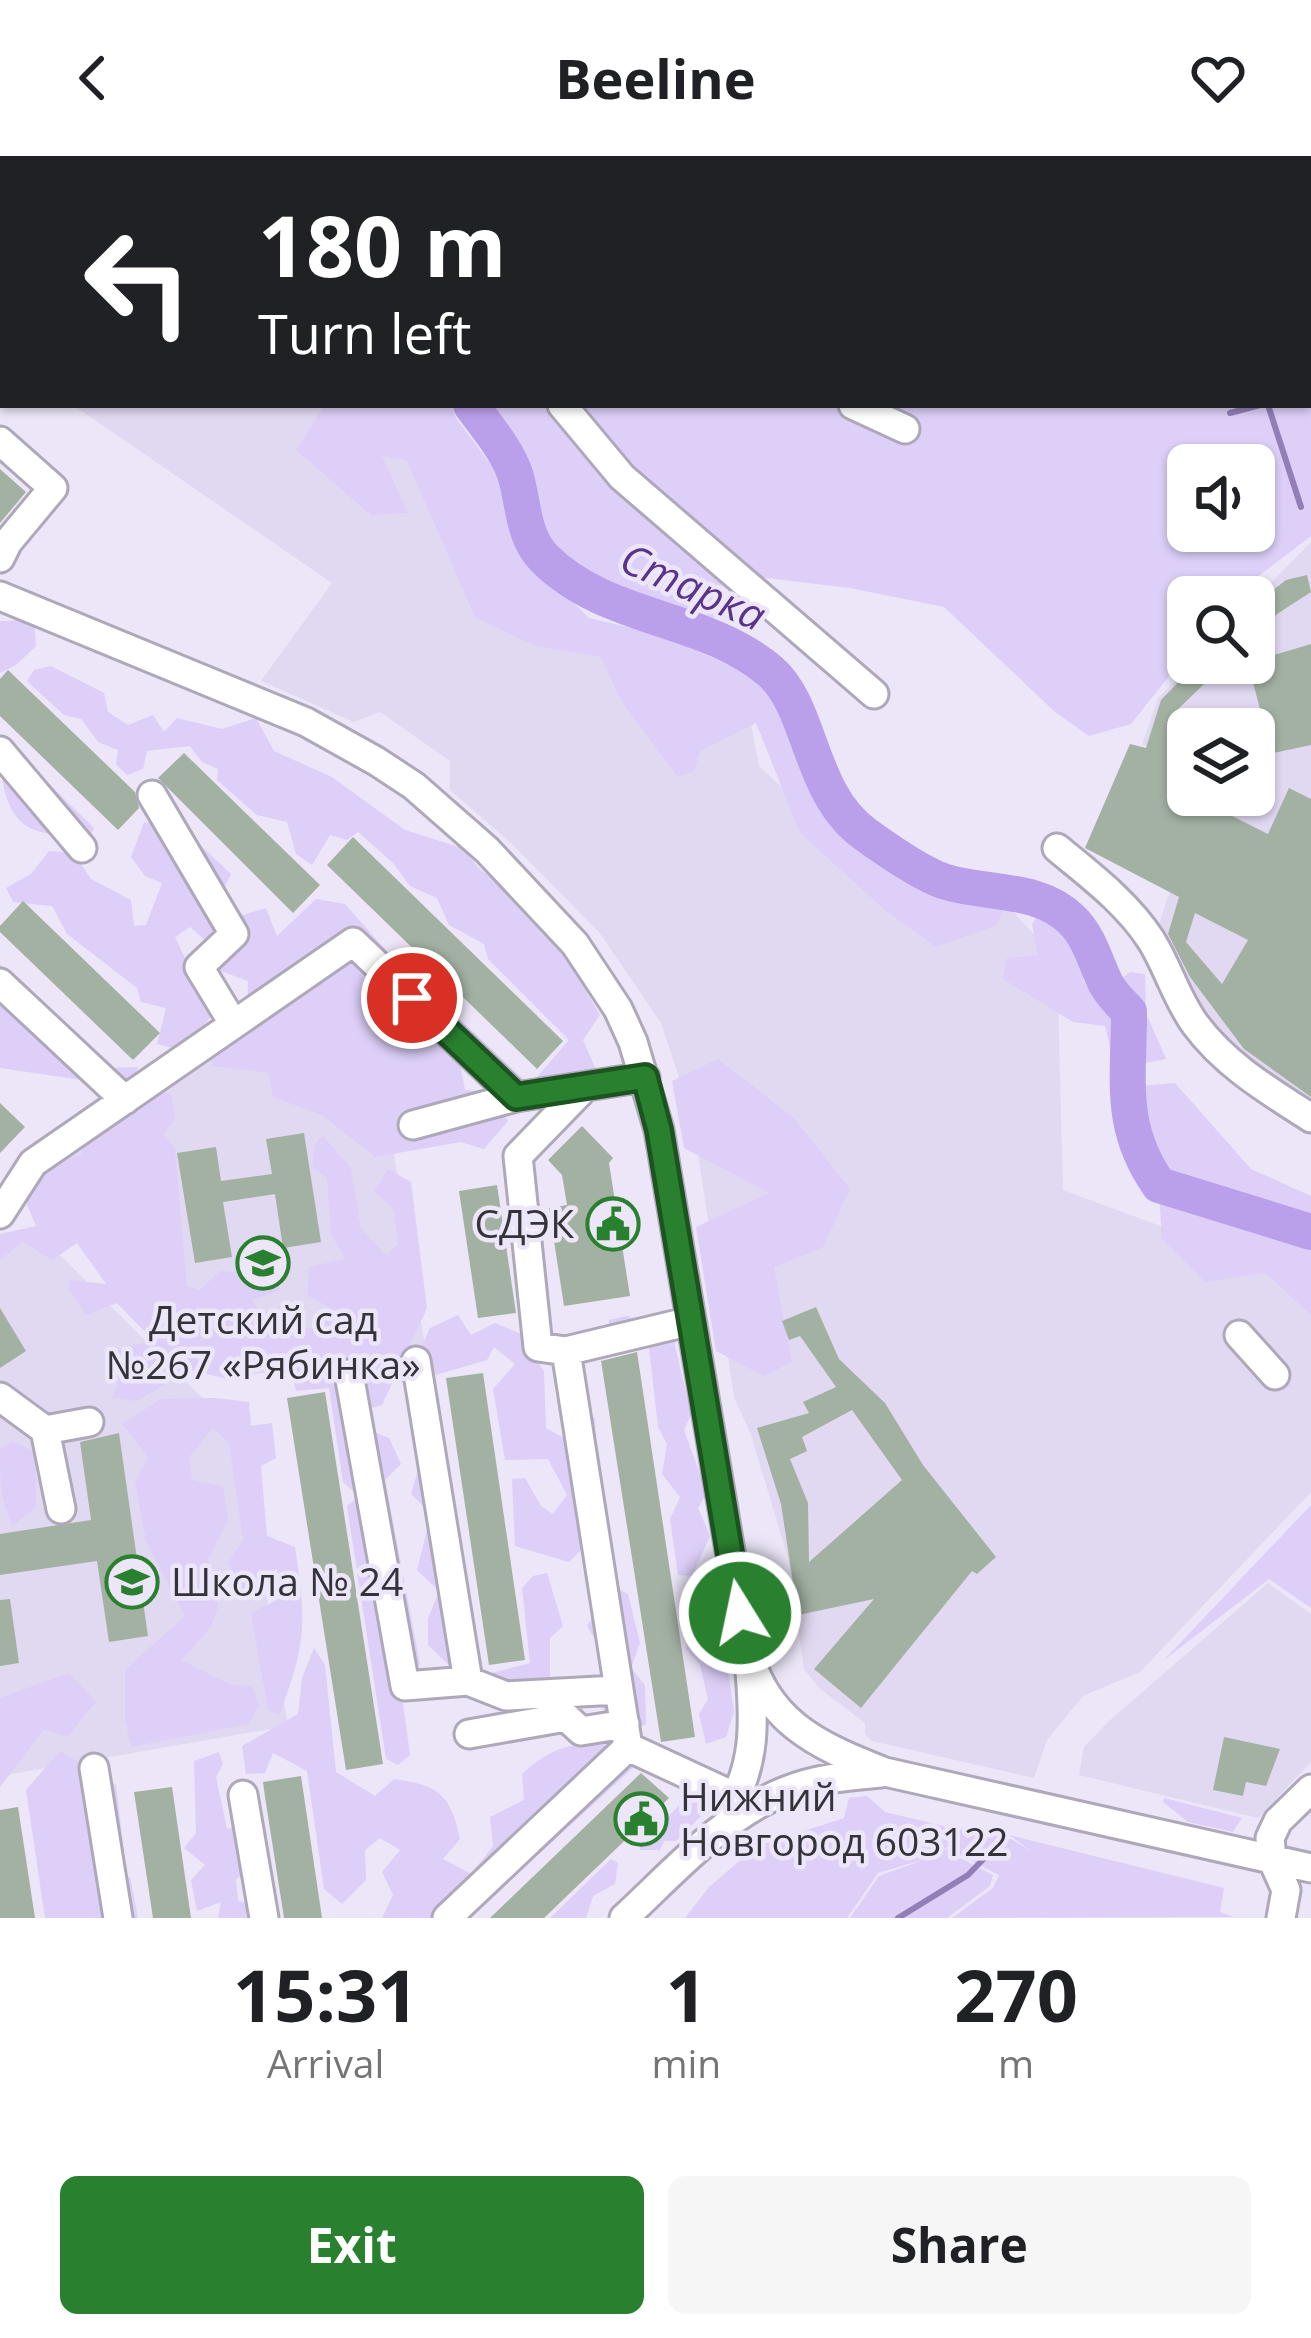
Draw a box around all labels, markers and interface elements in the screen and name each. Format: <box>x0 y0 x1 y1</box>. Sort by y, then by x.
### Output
text: Beeline <box>555 41 756 115</box>
icon: back <box>60 45 126 111</box>
icon: heart <box>1185 45 1251 111</box>
text: 180 m <box>258 187 506 302</box>
icon: left <box>60 204 216 360</box>
text: Turn left <box>258 296 471 370</box>
map controls <box>1167 444 1275 816</box>
button: sound <box>1167 444 1275 552</box>
water label: Старка <box>612 528 775 643</box>
button: search <box>1167 576 1275 684</box>
button: layers <box>1167 708 1275 816</box>
pin <box>361 947 463 1049</box>
icon: arrive <box>379 965 445 1031</box>
place label: СДЭК <box>474 1196 574 1249</box>
public building icon: СДЭК <box>585 1196 641 1252</box>
school or university icon: Детский сад №267 «Рябинка» <box>235 1235 291 1291</box>
place label: Детский сад №267 «Рябинка» <box>106 1292 420 1390</box>
position arrow <box>677 1550 803 1676</box>
school or university icon: Школа № 24 <box>104 1554 160 1610</box>
place label: Школа № 24 <box>171 1554 403 1607</box>
place label: Нижний Новгород 603122 <box>680 1769 1009 1867</box>
public building icon: Нижний Новгород 603122 <box>613 1791 669 1847</box>
text: 15:31 <box>233 1945 418 2043</box>
text: 1 <box>666 1945 707 2043</box>
text: 270 <box>954 1945 1078 2043</box>
text: Arrival <box>267 2036 384 2089</box>
text: min <box>651 2036 721 2089</box>
text: m <box>998 2036 1034 2089</box>
button: Exit <box>60 2176 644 2314</box>
button: Share <box>668 2176 1251 2314</box>

